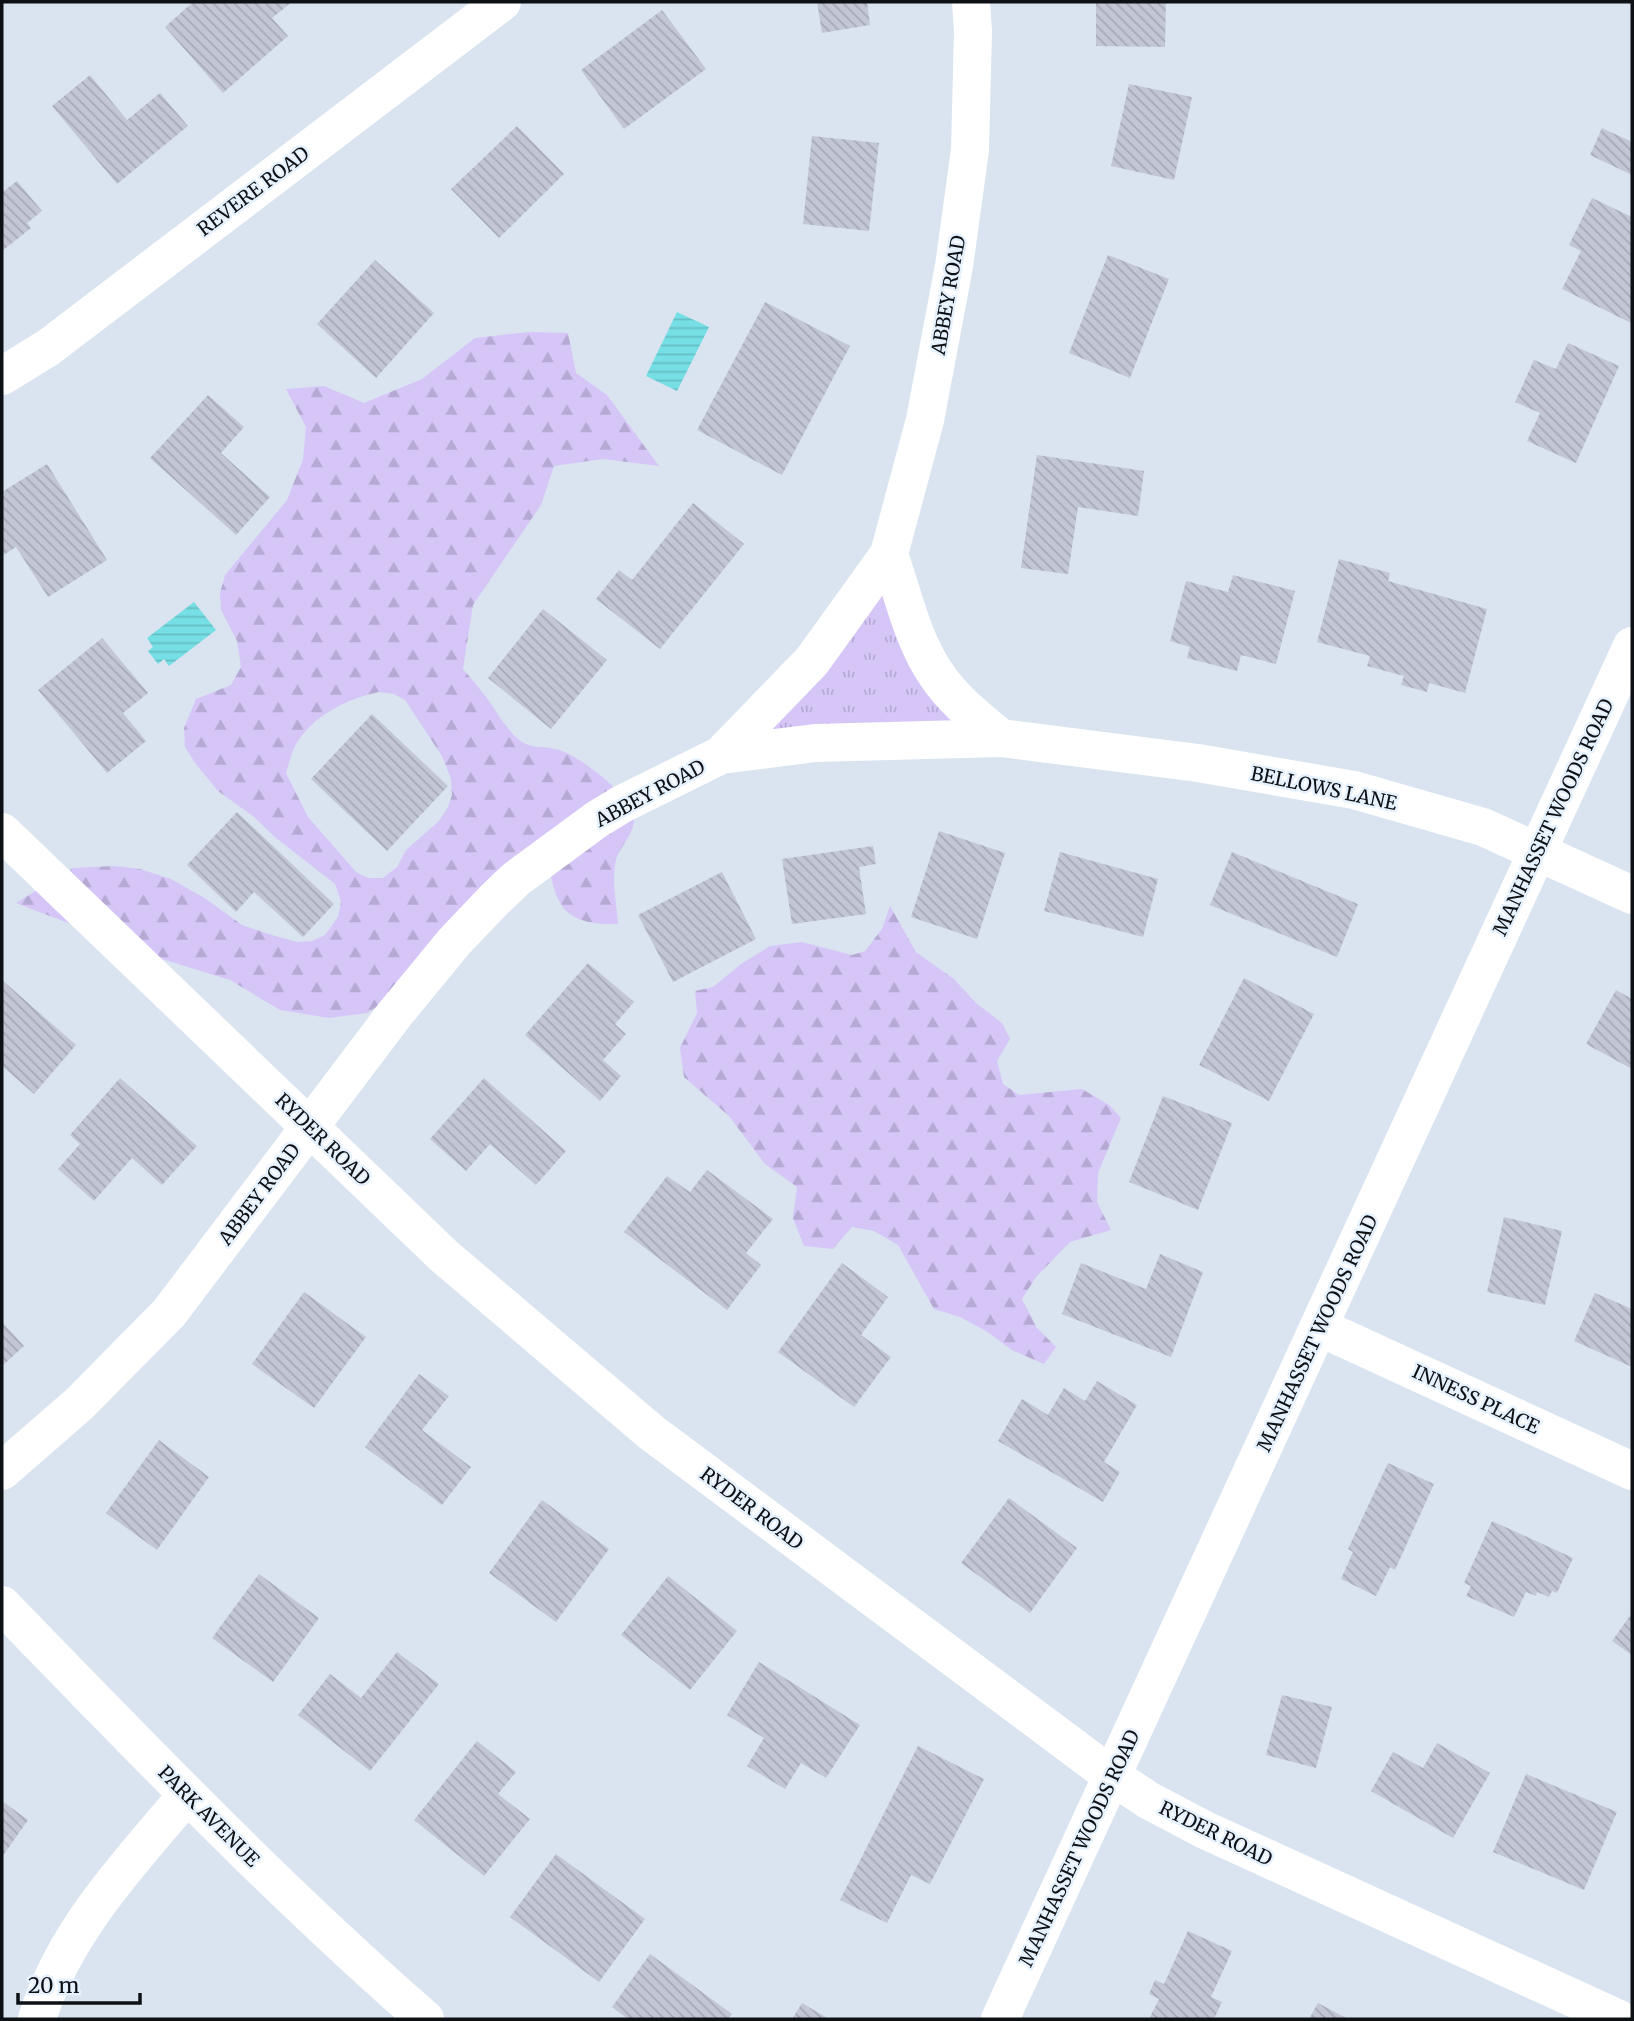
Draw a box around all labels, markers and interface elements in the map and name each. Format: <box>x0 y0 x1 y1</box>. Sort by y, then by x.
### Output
street label: REVERE ROAD <box>192 141 314 241</box>
street label: ABBEY ROAD <box>925 233 970 358</box>
street label: MANHASSET WOODS ROAD <box>1488 695 1618 939</box>
street label: ABBEY ROAD <box>590 754 709 832</box>
street label: BELLOWS LANE <box>1249 761 1399 815</box>
street label: RYDER ROAD <box>271 1088 375 1190</box>
street label: ABBEY ROAD <box>212 1138 305 1250</box>
street label: MANHASSET WOODS ROAD <box>1252 1211 1382 1455</box>
street label: INNESS PLACE <box>1409 1359 1543 1439</box>
street label: RYDER ROAD <box>696 1461 808 1555</box>
street label: MANHASSET WOODS ROAD <box>1014 1726 1144 1970</box>
street label: PARK AVENUE <box>153 1760 265 1872</box>
street label: RYDER ROAD <box>1156 1795 1276 1871</box>
scale bar <box>18 1962 140 2006</box>
text: 20 m <box>28 1972 80 1999</box>

